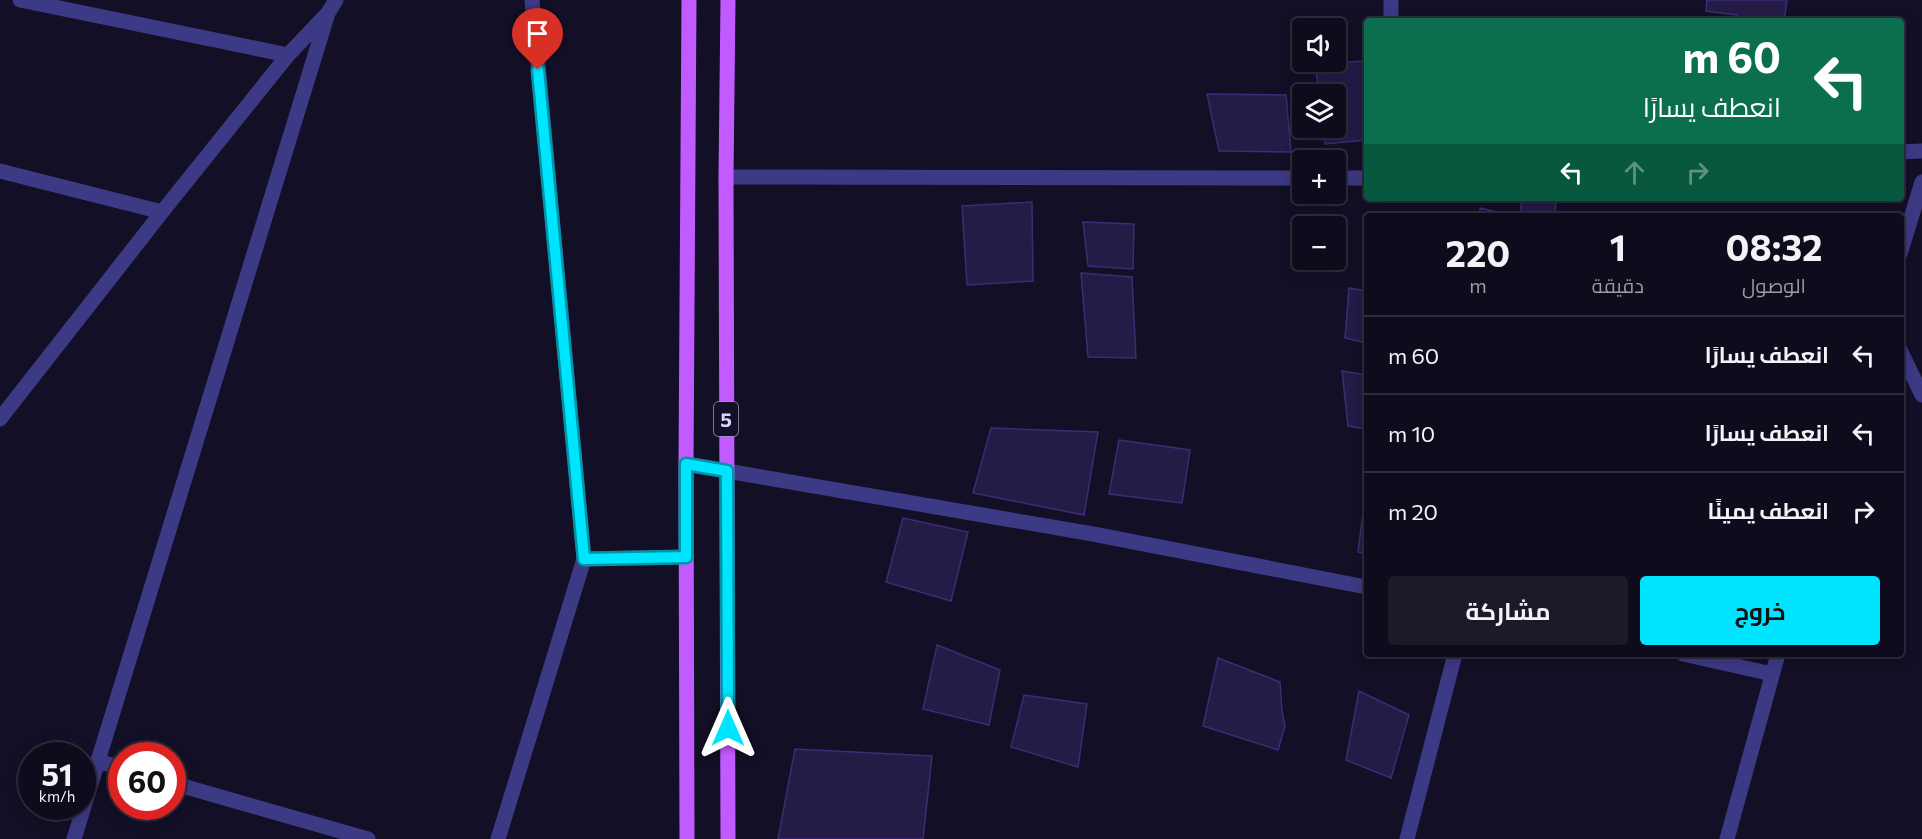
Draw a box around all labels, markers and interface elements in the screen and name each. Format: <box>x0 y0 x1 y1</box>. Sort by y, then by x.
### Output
pin <box>512 8 563 70</box>
icon: arrive <box>521 17 554 50</box>
map controls <box>1292 18 1346 270</box>
button: sound <box>1292 18 1346 72</box>
text: 60 m <box>1682 30 1781 82</box>
icon: left <box>1802 42 1880 120</box>
button: layers <box>1292 84 1346 138</box>
text: انعطف يسارًا <box>1643 90 1781 123</box>
button: + <box>1292 150 1346 204</box>
icon: left <box>1555 156 1588 189</box>
icon: ahead <box>1618 156 1651 189</box>
icon: right <box>1681 156 1714 189</box>
button: − <box>1292 216 1346 270</box>
text: 1 <box>1610 224 1626 268</box>
text: 08:32 <box>1725 224 1822 268</box>
text: 220 <box>1446 230 1510 274</box>
text: m <box>1469 273 1487 297</box>
text: دقيقة <box>1592 273 1644 297</box>
text: الوصول <box>1742 273 1806 297</box>
icon: left <box>1847 339 1880 372</box>
text: انعطف يسارًا <box>1705 341 1829 368</box>
text: 60 m <box>1388 342 1439 369</box>
road number: 5 <box>714 402 738 436</box>
icon: left <box>1847 417 1880 450</box>
text: انعطف يسارًا <box>1705 419 1829 446</box>
text: 10 m <box>1388 420 1435 447</box>
icon: right <box>1847 495 1880 528</box>
text: انعطف يمينًا <box>1708 497 1829 524</box>
text: 20 m <box>1388 498 1438 525</box>
button: مشاركة <box>1388 576 1628 645</box>
button: خروج <box>1640 576 1880 645</box>
position arrow <box>696 696 760 760</box>
speed limit sign: 60 <box>108 742 186 820</box>
text: 51 <box>41 755 73 792</box>
text: km/h <box>39 787 75 805</box>

